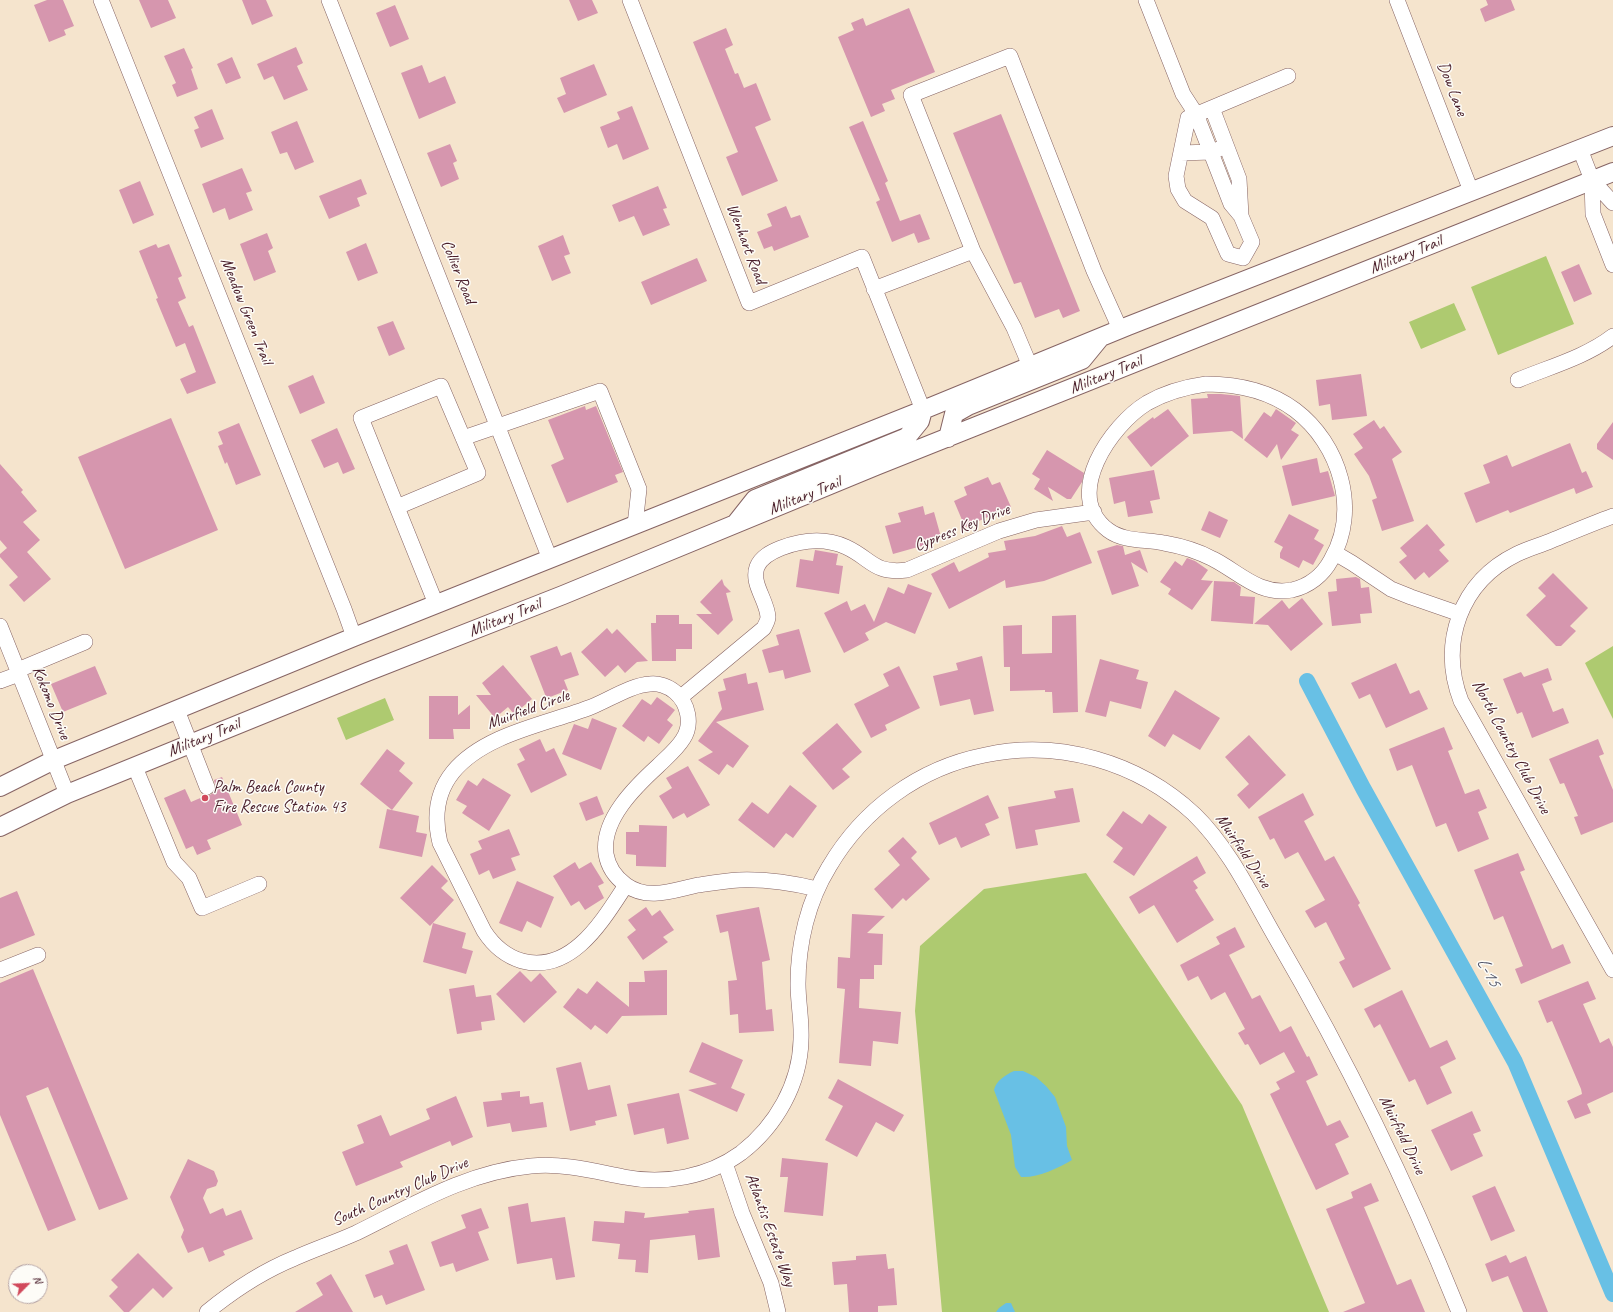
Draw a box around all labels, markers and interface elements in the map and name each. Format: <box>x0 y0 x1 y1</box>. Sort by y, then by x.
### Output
street label: Dow Lane <box>1432 59 1472 119</box>
street label: Wenhart Road <box>721 201 771 287</box>
street label: Military Trail <box>1367 231 1445 279</box>
street label: Collier Road <box>436 237 480 307</box>
street label: Meadow Green Trail <box>215 255 277 367</box>
street label: Military Trail <box>1067 351 1145 399</box>
street label: Military Trail <box>766 472 844 520</box>
street label: Cypress Key Drive <box>911 500 1013 556</box>
street label: Military Trail <box>466 594 544 642</box>
street label: Kokomo Drive <box>27 664 75 742</box>
street label: North Country Club Drive <box>1467 677 1555 817</box>
street label: Muirfield Circle <box>484 686 572 734</box>
street label: Military Trail <box>165 714 243 762</box>
place label: Palm Beach County Fire Rescue Station 43 <box>213 778 346 818</box>
marker: Palm Beach County Fire Rescue Station 43 <box>200 793 210 803</box>
street label: Muirfield Drive <box>1211 810 1275 892</box>
water label: L-15 <box>1471 954 1505 990</box>
street label: Muirfield Drive <box>1374 1092 1430 1178</box>
street label: South Country Club Drive <box>329 1153 471 1231</box>
street label: Atlantis Estate Way <box>740 1171 800 1289</box>
north arrow <box>8 1264 48 1304</box>
text: N <box>30 1274 46 1285</box>

